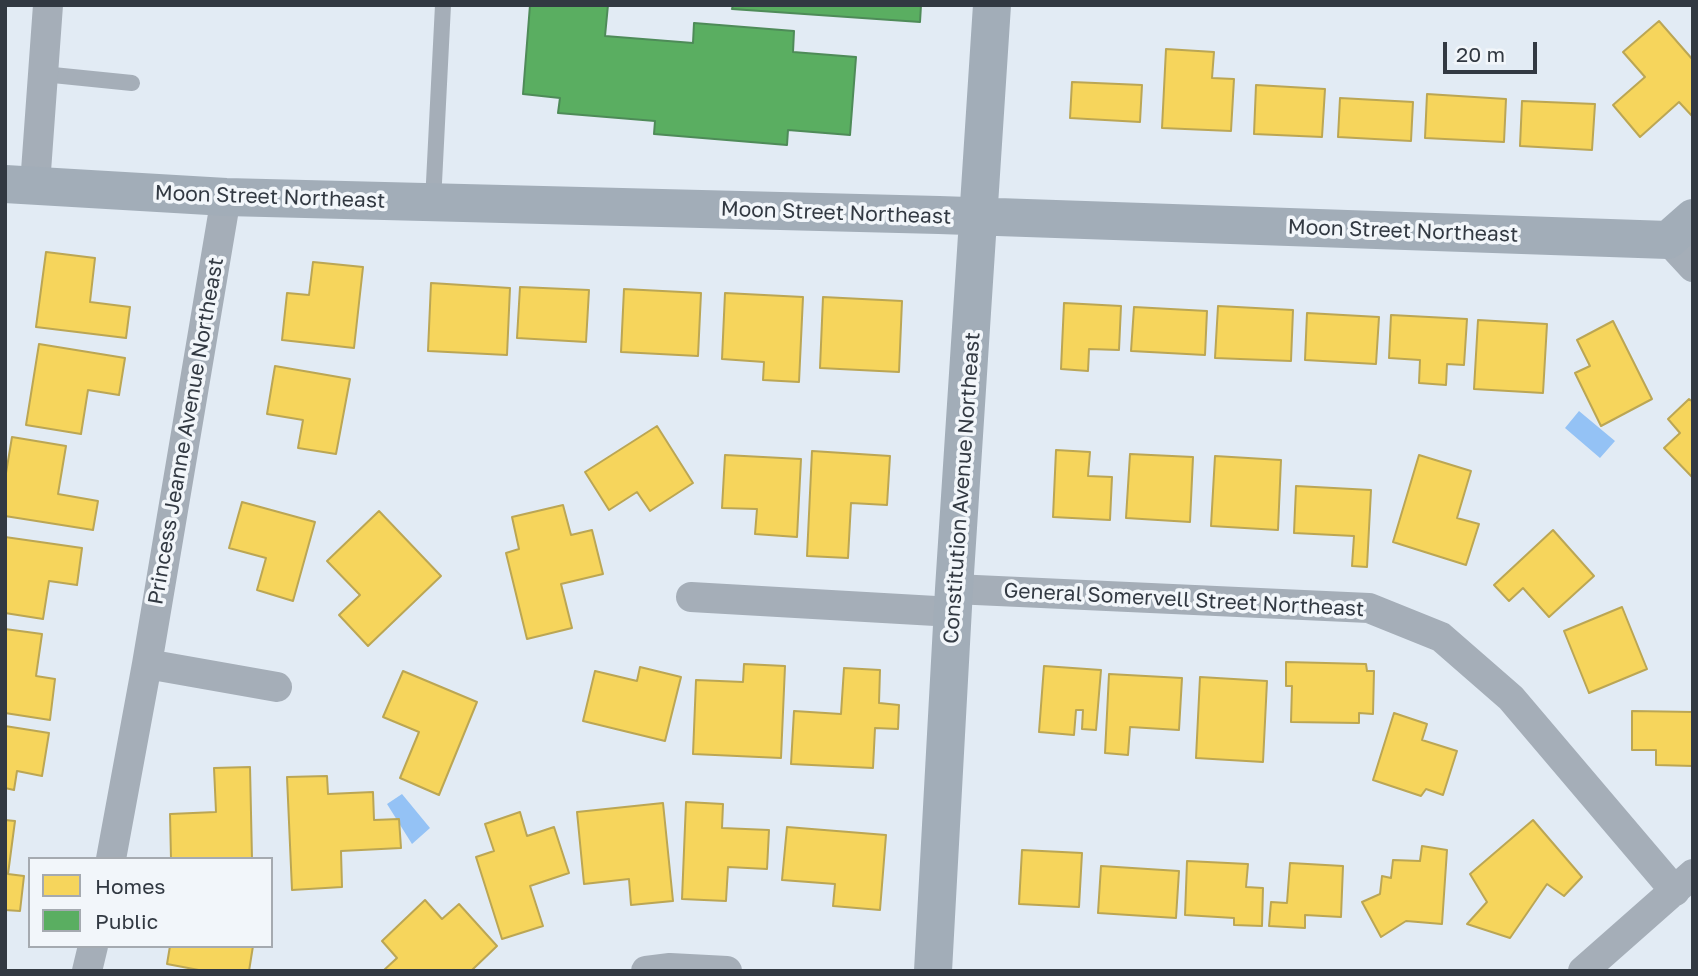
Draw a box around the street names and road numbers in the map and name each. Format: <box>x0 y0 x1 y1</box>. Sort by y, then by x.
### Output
street label: Moon Street Northeast <box>154 180 386 214</box>
street label: Moon Street Northeast <box>720 196 952 230</box>
street label: Moon Street Northeast <box>1287 214 1519 248</box>
street label: Princess Jeanne Avenue Northeast <box>143 255 229 607</box>
street label: Constitution Avenue Northeast <box>939 331 985 645</box>
street label: General Somervell Street Northeast <box>1003 578 1365 622</box>

